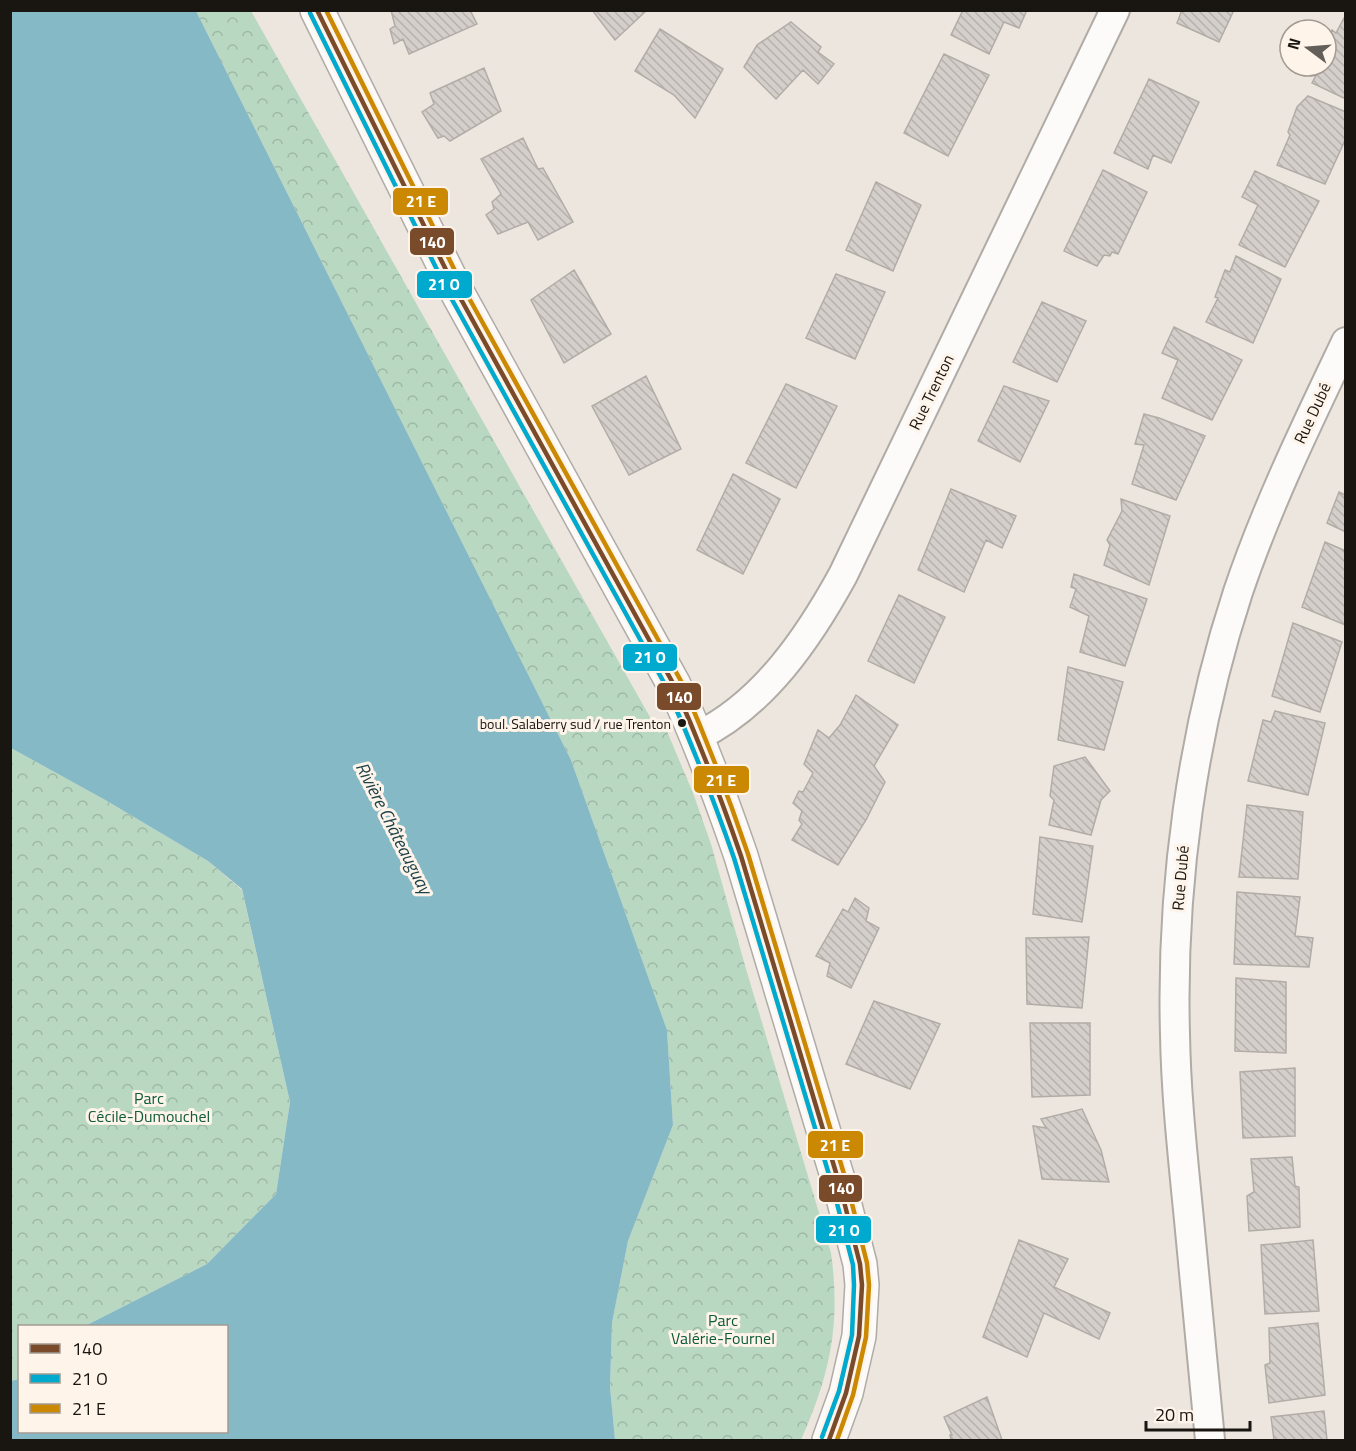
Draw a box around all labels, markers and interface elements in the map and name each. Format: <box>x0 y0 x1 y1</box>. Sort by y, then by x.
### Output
north arrow <box>1278 18 1338 78</box>
text: N <box>1281 35 1307 53</box>
line badge: 21 E <box>392 187 449 216</box>
text: 21 E <box>406 189 436 213</box>
line badge: 140 <box>409 227 455 256</box>
text: 140 <box>419 230 445 254</box>
line badge: 21 O <box>416 270 473 299</box>
text: 21 O <box>428 272 460 296</box>
street label: Rue Trenton <box>902 350 960 434</box>
street label: Rue Dubé <box>1287 378 1337 448</box>
line badge: 21 O <box>622 643 678 672</box>
text: 21 O <box>634 645 666 669</box>
line badge: 140 <box>656 682 702 711</box>
text: 140 <box>666 685 692 709</box>
place label: boul. Salaberry sud / rue Trenton <box>480 713 671 734</box>
marker: boul. Salaberry sud / rue Trenton <box>676 717 688 729</box>
water label: Rivière Châteauguay <box>349 757 440 901</box>
line badge: 21 E <box>693 765 750 794</box>
text: 21 E <box>706 768 736 792</box>
street label: Rue Dubé <box>1165 844 1195 912</box>
park label: Parc Cécile-Dumouchel <box>88 1086 210 1128</box>
line badge: 21 E <box>807 1130 864 1159</box>
text: 21 E <box>820 1133 850 1157</box>
line badge: 140 <box>818 1174 863 1203</box>
text: 140 <box>828 1176 854 1200</box>
line badge: 21 O <box>815 1215 872 1244</box>
text: 21 O <box>828 1218 860 1242</box>
park label: Parc Valérie-Fournel <box>671 1308 775 1350</box>
legend <box>18 1325 228 1433</box>
text: 140 <box>72 1335 102 1362</box>
text: 21 O <box>72 1365 108 1392</box>
scale bar <box>1146 1394 1250 1432</box>
text: 21 E <box>72 1395 106 1422</box>
text: 20 m <box>1155 1401 1194 1428</box>

